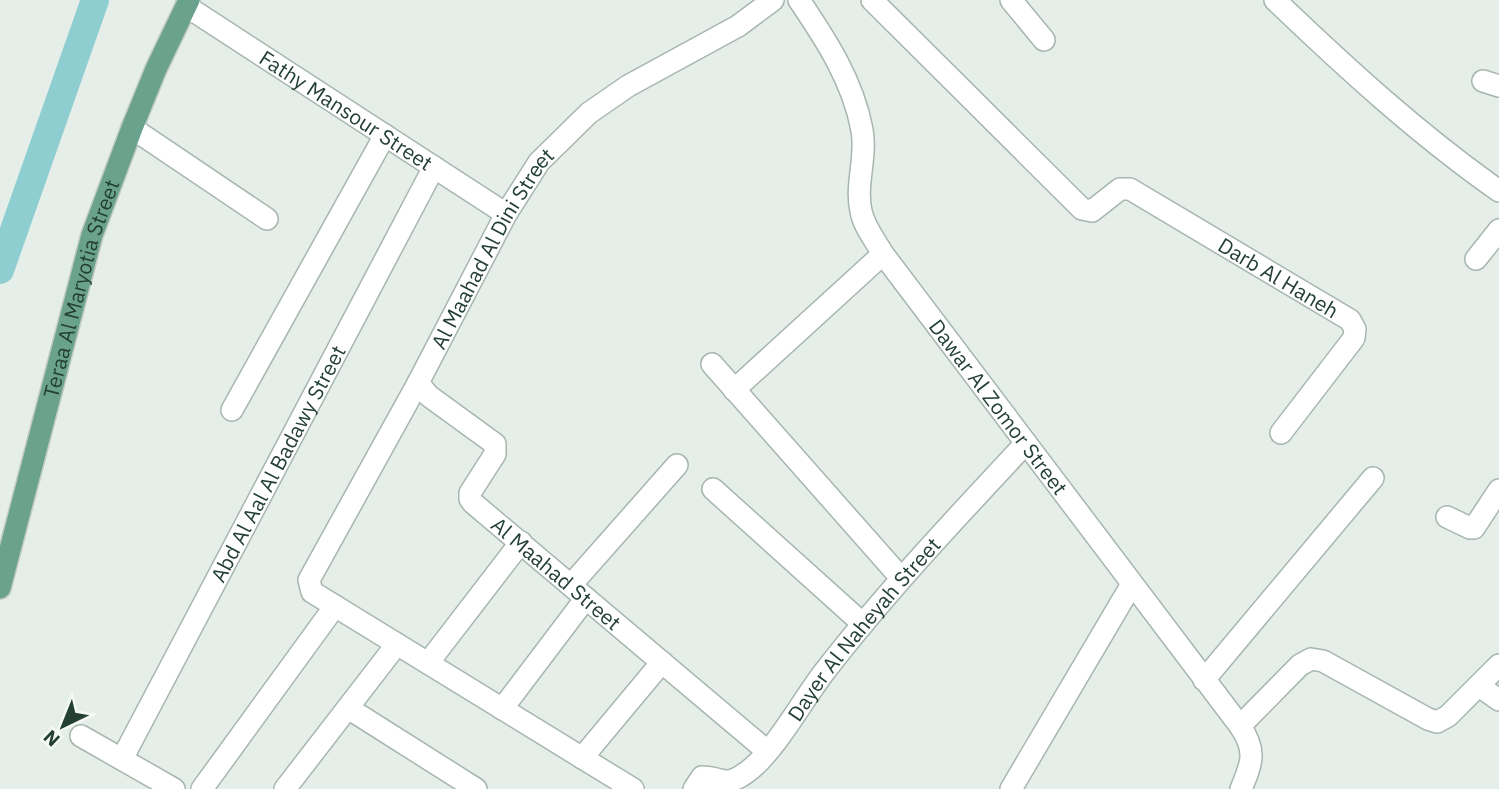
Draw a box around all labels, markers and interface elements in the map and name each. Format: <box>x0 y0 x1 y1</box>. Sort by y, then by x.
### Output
street label: Fathy Mansour Street <box>254 44 438 177</box>
street label: Al Maahad Al Dini Street <box>424 141 560 354</box>
street label: Teraa Al Maryotia Street <box>36 176 126 401</box>
street label: Darb Al Haneh <box>1213 231 1344 324</box>
street label: Dawar Al Zomor Street <box>923 313 1074 500</box>
street label: Abd Al Aal Al Badawy Street <box>204 340 352 587</box>
street label: Al Maahad Street <box>486 511 627 636</box>
street label: Dayer Al Naheyah Street <box>781 531 946 726</box>
north arrow <box>28 691 98 761</box>
text: N <box>38 725 65 752</box>

